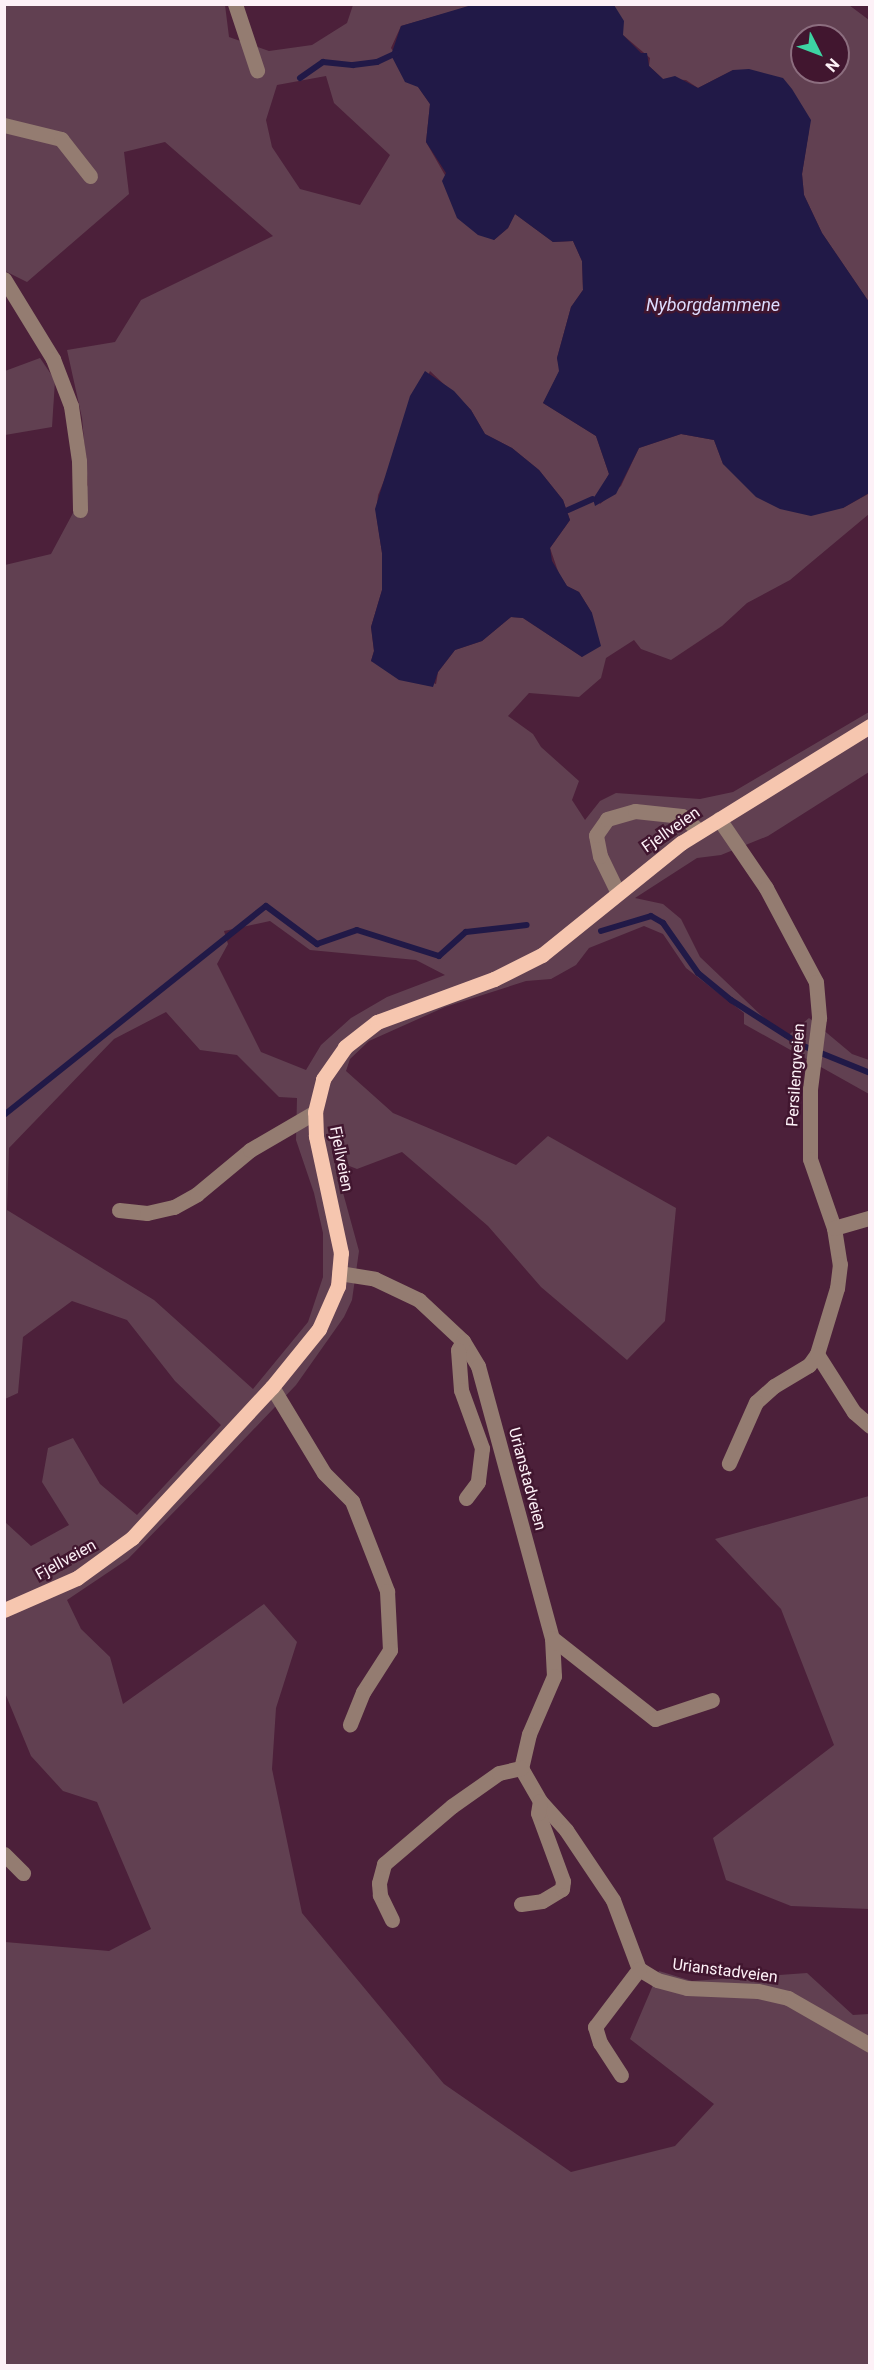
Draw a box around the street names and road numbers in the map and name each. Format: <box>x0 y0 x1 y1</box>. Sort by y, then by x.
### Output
street label: Fjellveien <box>638 803 704 857</box>
street label: Persilengveien <box>783 1023 809 1127</box>
street label: Fjellveien <box>325 1125 357 1193</box>
street label: Urianstadveien <box>504 1425 550 1533</box>
street label: Fjellveien <box>32 1536 100 1584</box>
street label: Urianstadveien <box>671 1955 779 1987</box>

